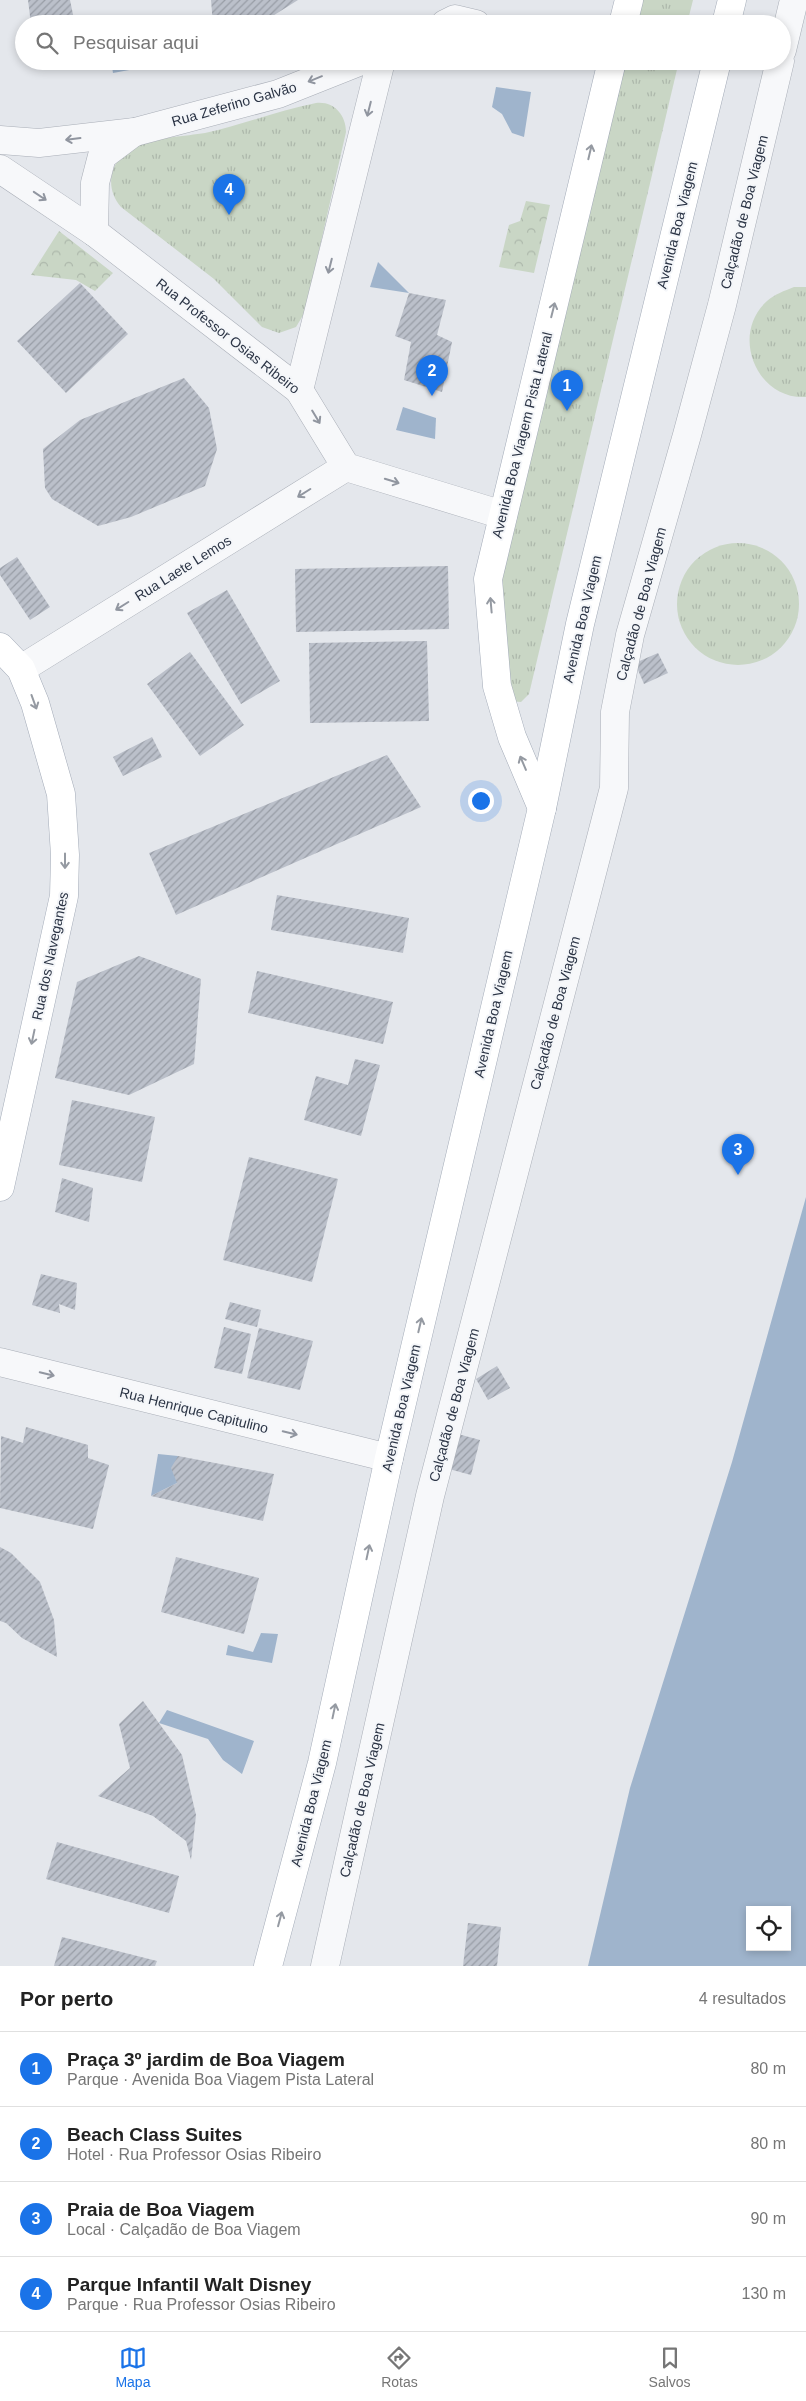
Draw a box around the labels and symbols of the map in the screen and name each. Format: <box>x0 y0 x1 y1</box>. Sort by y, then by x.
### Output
one-way arrow <box>308 75 323 85</box>
street label: Rua Zeferino Galvão <box>170 78 298 129</box>
one-way arrow <box>364 100 373 116</box>
street label: Calçadão de Boa Viagem <box>717 133 771 291</box>
one-way arrow <box>66 134 82 144</box>
one-way arrow <box>586 144 595 160</box>
street label: Avenida Boa Viagem <box>653 160 701 290</box>
pin: 4 <box>213 174 245 215</box>
one-way arrow <box>33 191 47 201</box>
one-way arrow <box>325 258 334 274</box>
street label: Rua Professor Osias Ribeiro <box>153 275 303 397</box>
one-way arrow <box>549 302 558 318</box>
street label: Avenida Boa Viagem Pista Lateral <box>489 330 555 540</box>
pin: 2 <box>416 355 448 396</box>
pin: 1 <box>551 370 583 411</box>
one-way arrow <box>311 409 321 423</box>
one-way arrow <box>384 477 400 487</box>
one-way arrow <box>298 488 312 498</box>
street label: Calçadão de Boa Viagem <box>613 525 669 683</box>
street label: Rua Laete Lemos <box>132 532 234 604</box>
street label: Avenida Boa Viagem <box>560 554 604 684</box>
one-way arrow <box>486 597 495 613</box>
one-way arrow <box>115 602 129 612</box>
one-way arrow <box>30 694 39 709</box>
one-way arrow <box>517 756 527 771</box>
your location <box>468 788 494 814</box>
one-way arrow <box>60 852 70 868</box>
street label: Rua dos Navegantes <box>29 890 71 1022</box>
street label: Calçadão de Boa Viagem <box>527 934 583 1092</box>
street label: Avenida Boa Viagem <box>471 949 515 1079</box>
one-way arrow <box>28 1029 37 1045</box>
pin: 3 <box>722 1134 754 1175</box>
one-way arrow <box>416 1318 425 1334</box>
street label: Calçadão de Boa Viagem <box>426 1326 482 1484</box>
street label: Avenida Boa Viagem <box>379 1343 423 1473</box>
one-way arrow <box>39 1370 55 1379</box>
street label: Rua Henrique Capitulino <box>118 1384 270 1436</box>
one-way arrow <box>282 1429 298 1438</box>
one-way arrow <box>364 1544 373 1560</box>
one-way arrow <box>329 1703 339 1719</box>
street label: Calçadão de Boa Viagem <box>336 1721 388 1879</box>
street label: Avenida Boa Viagem <box>287 1738 335 1868</box>
one-way arrow <box>276 1911 286 1927</box>

